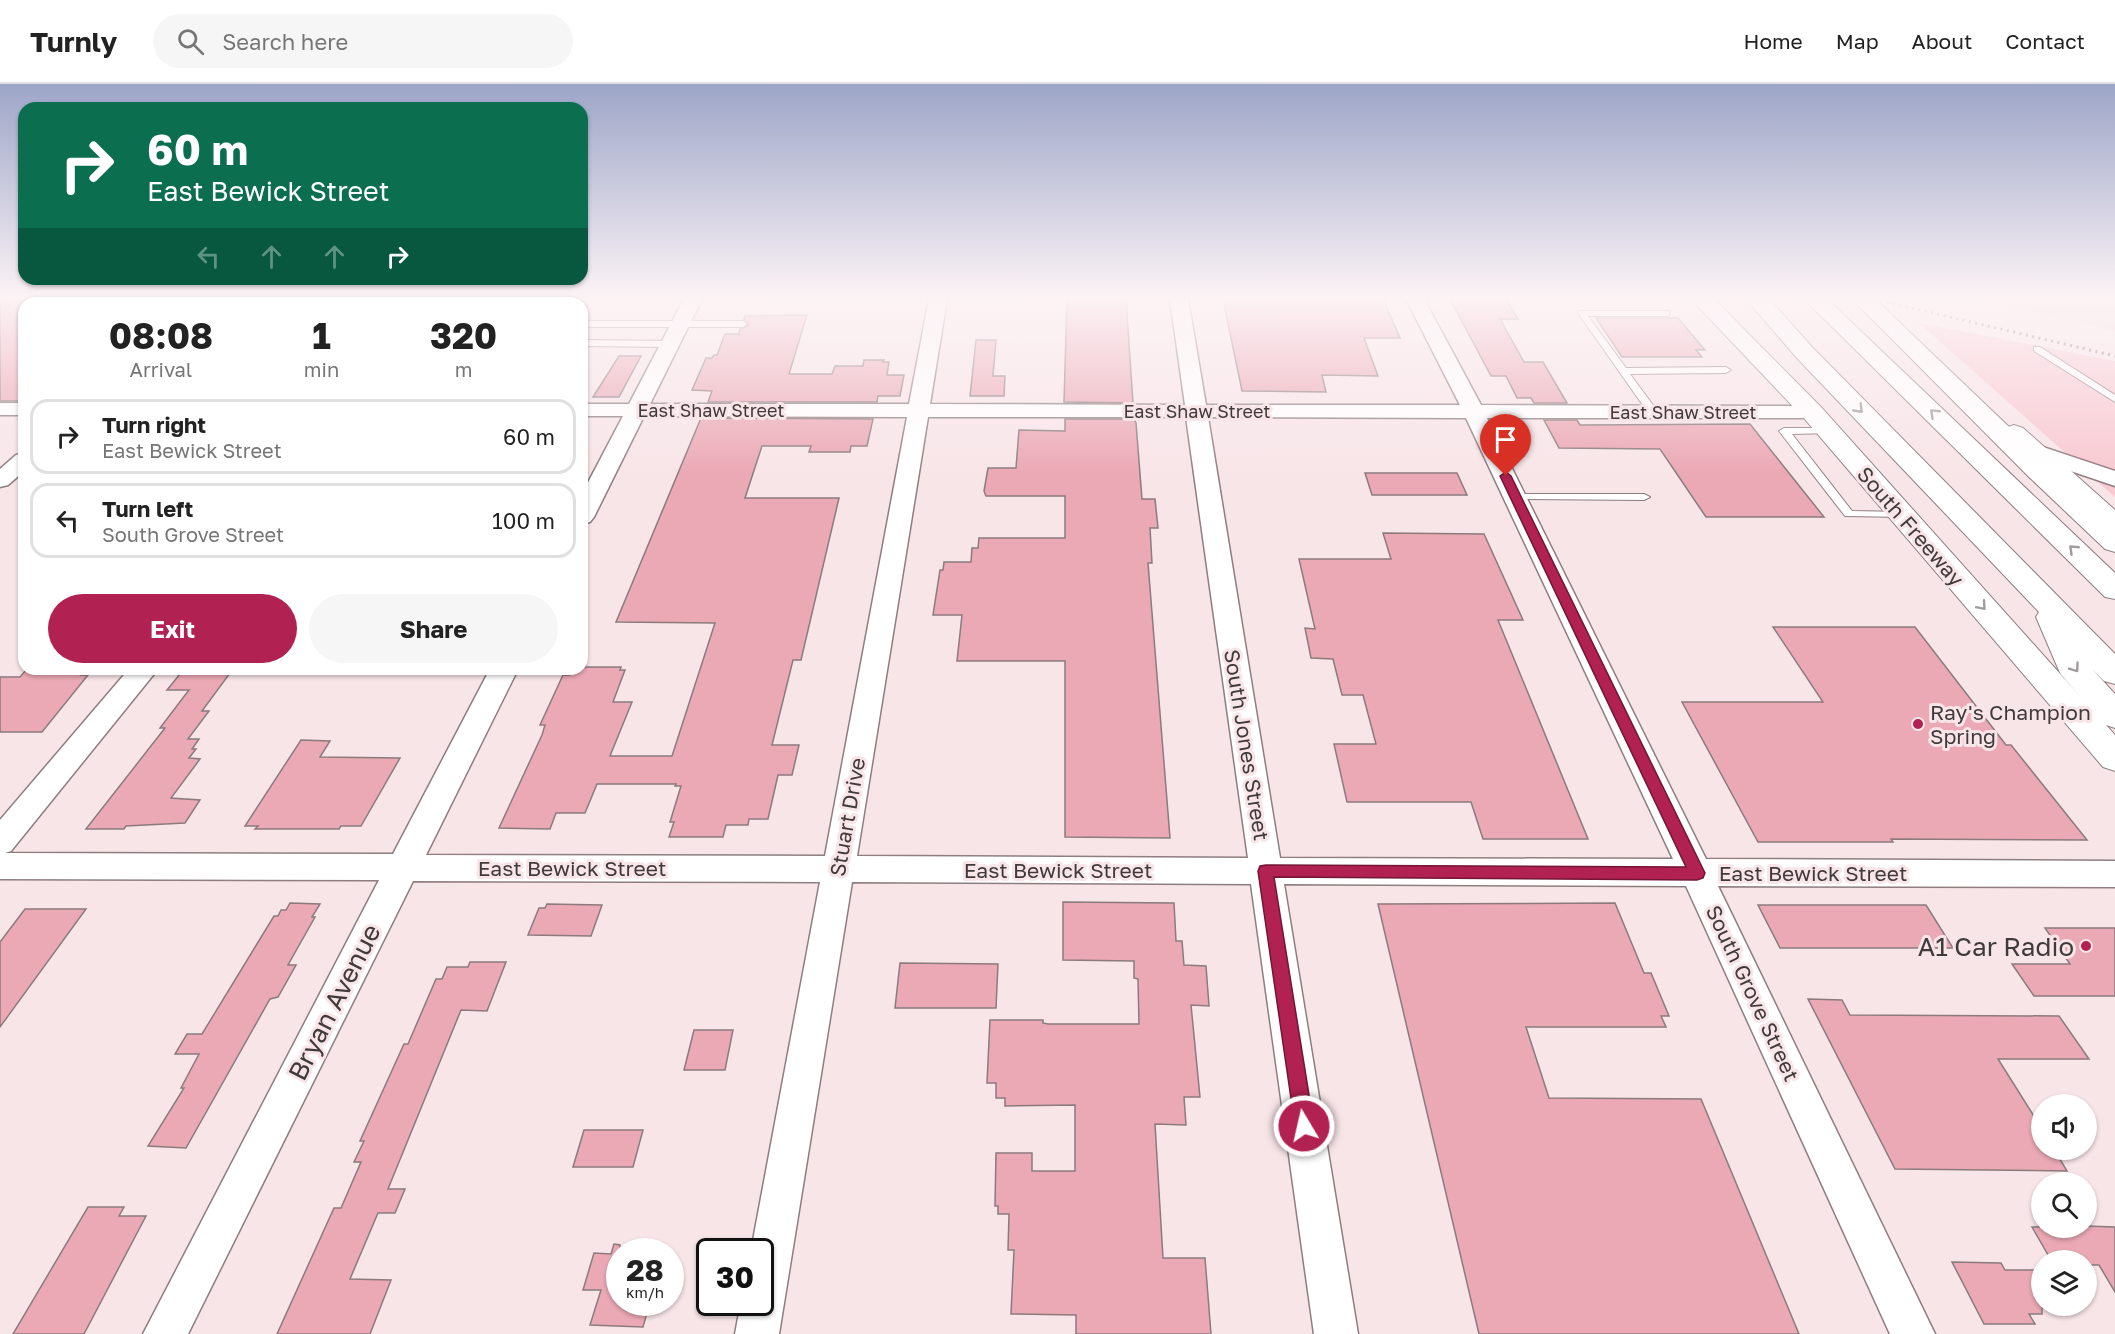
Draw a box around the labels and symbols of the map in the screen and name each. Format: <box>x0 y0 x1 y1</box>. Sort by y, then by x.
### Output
street label: East Shaw Street <box>637 399 785 421</box>
street label: East Shaw Street <box>1123 400 1271 422</box>
street label: East Shaw Street <box>1609 401 1757 423</box>
one-way arrow <box>1852 402 1863 412</box>
one-way arrow <box>1930 409 1940 420</box>
pin <box>1480 414 1531 476</box>
street label: South Freeway <box>1852 461 1970 591</box>
one-way arrow <box>2070 546 2081 557</box>
one-way arrow <box>1975 599 1986 610</box>
street label: South Jones Street <box>1219 648 1275 842</box>
one-way arrow <box>2068 661 2079 672</box>
place label: Ray's Champion Spring <box>1930 699 2091 749</box>
marker: Ray's Champion Spring <box>1911 717 1925 731</box>
street label: Stuart Drive <box>824 756 870 878</box>
street label: East Bewick Street <box>478 855 666 881</box>
street label: East Bewick Street <box>964 857 1152 883</box>
street label: East Bewick Street <box>1719 860 1907 886</box>
street label: South Grove Street <box>1701 901 1805 1085</box>
street label: Bryan Avenue <box>281 919 387 1085</box>
place label: A1 Car Radio <box>1918 931 2074 962</box>
marker: A1 Car Radio <box>2079 939 2093 953</box>
position arrow <box>1272 1094 1336 1158</box>
speed limit sign: 30 <box>696 1238 774 1316</box>

